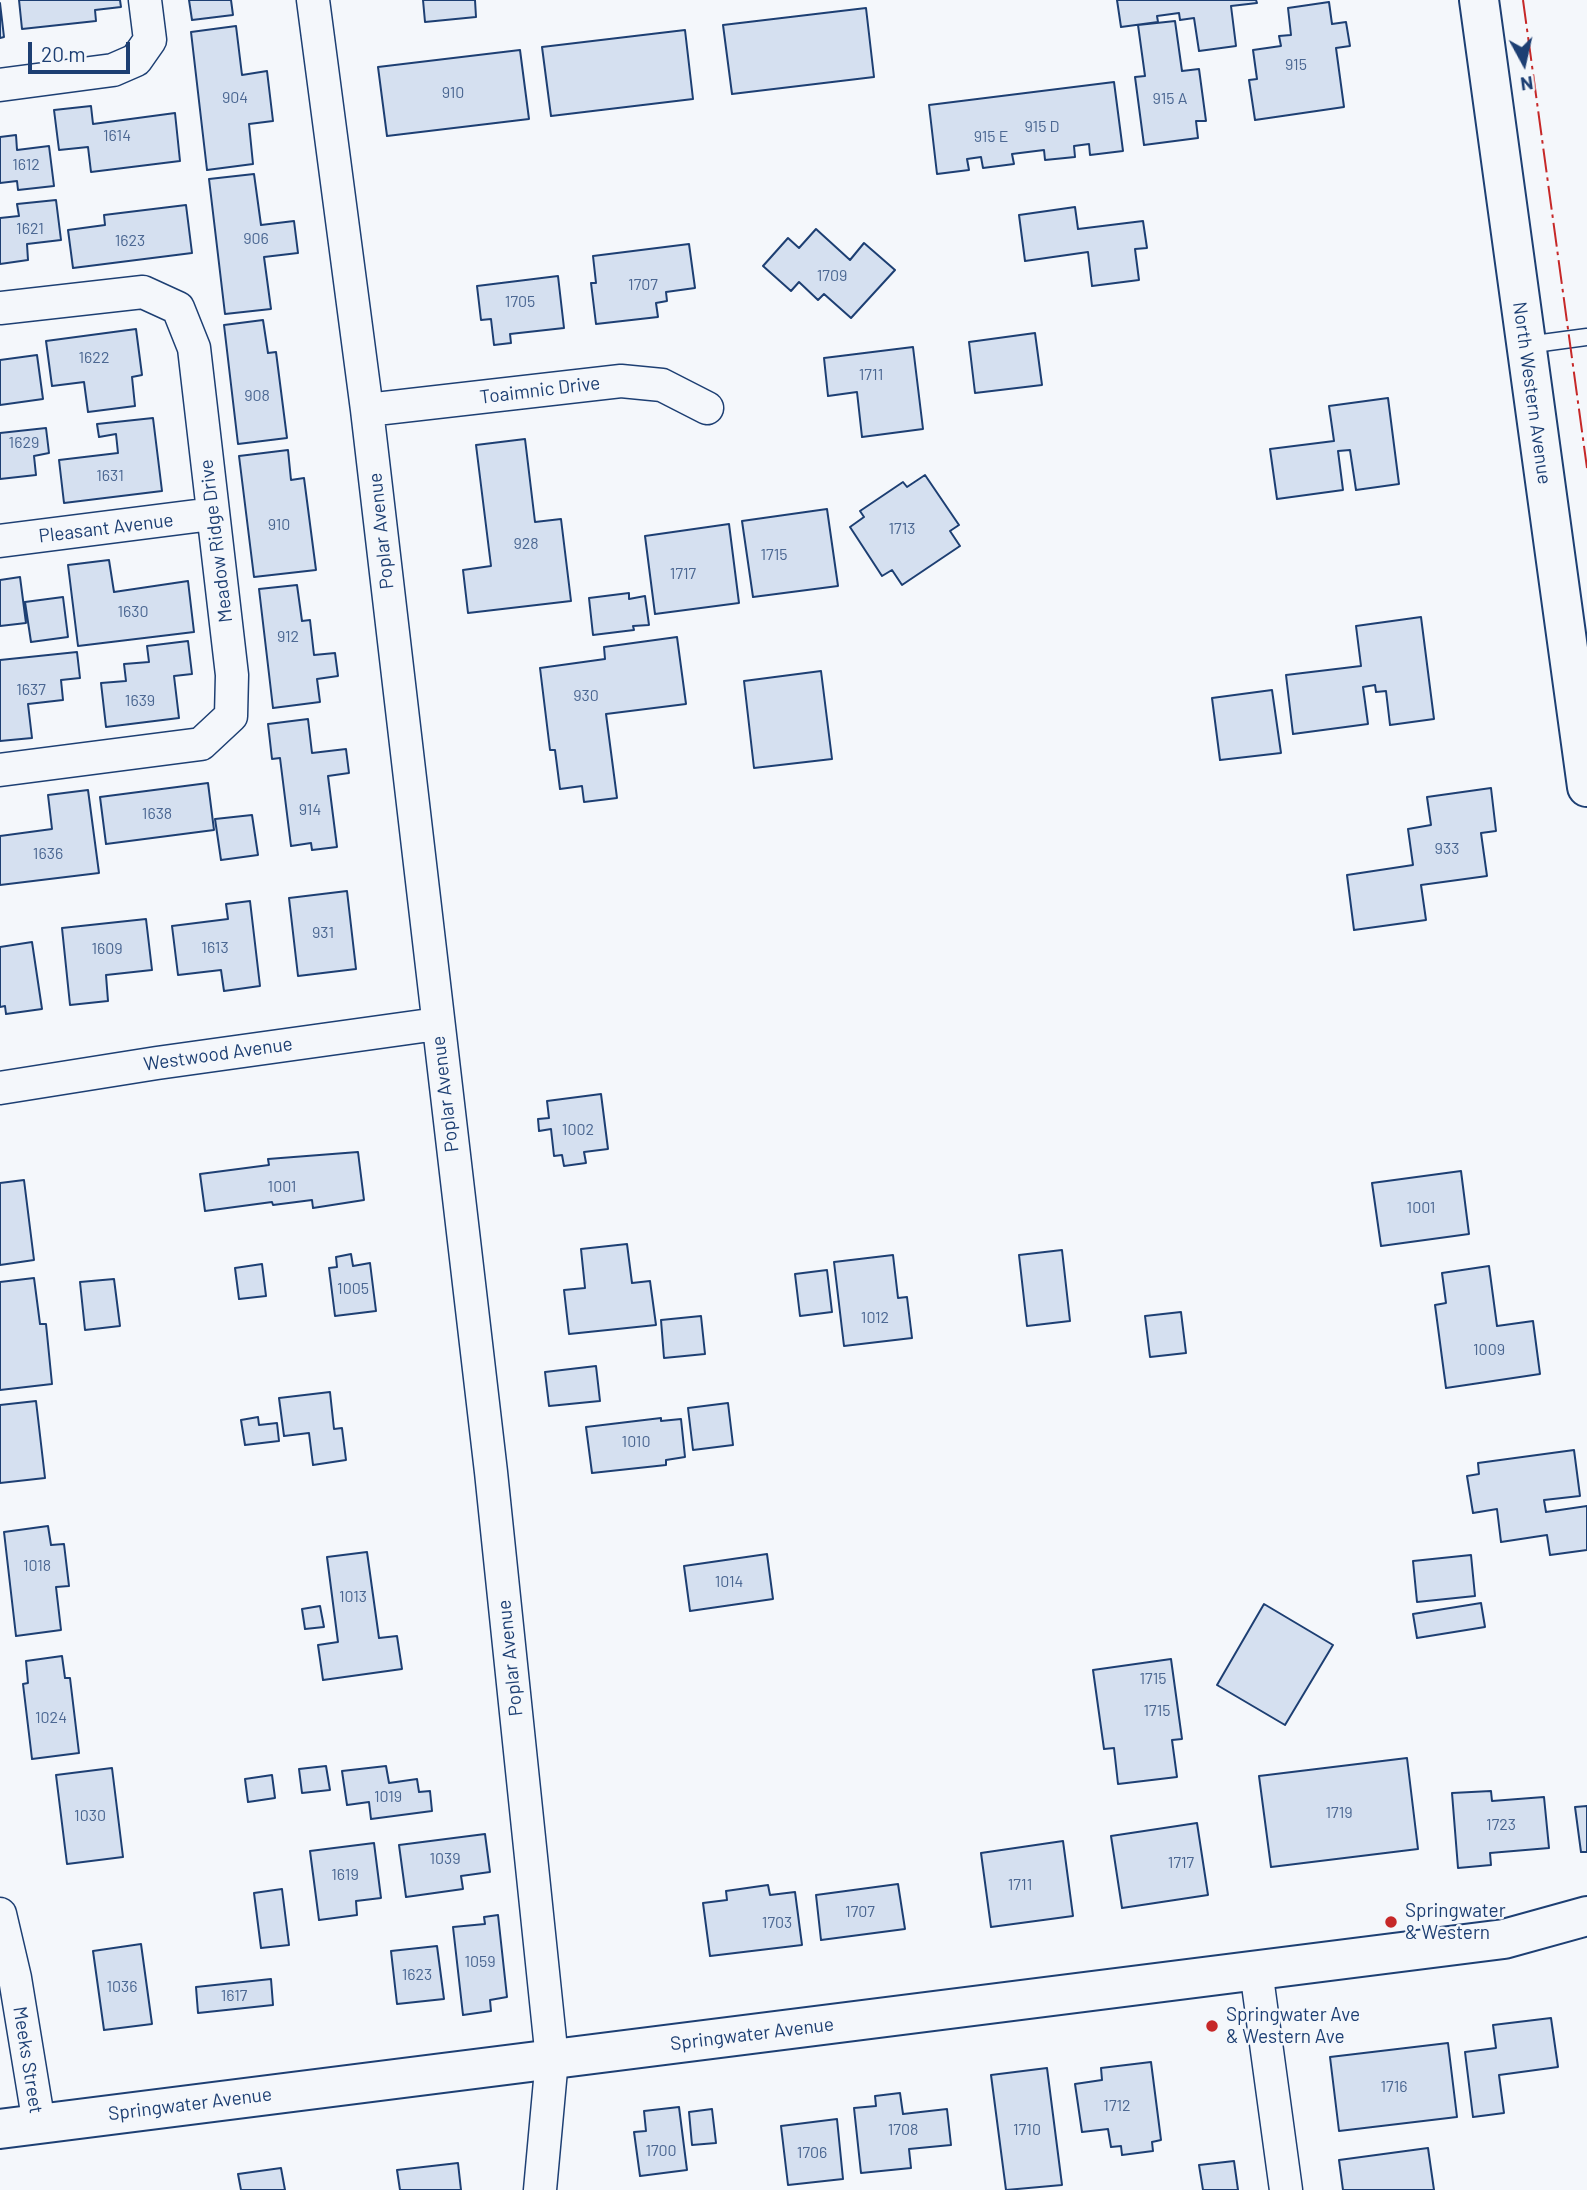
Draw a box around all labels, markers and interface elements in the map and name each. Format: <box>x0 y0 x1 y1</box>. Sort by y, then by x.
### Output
scale bar <box>32 28 133 72</box>
north arrow <box>1489 28 1559 98</box>
text: 20 m <box>41 41 86 66</box>
house number: 915 <box>1285 55 1307 75</box>
text: N <box>1519 72 1535 97</box>
house number: 910 <box>442 83 464 103</box>
house number: 904 <box>222 88 248 108</box>
house number: 915 A <box>1153 89 1187 109</box>
house number: 915 D <box>1025 117 1059 137</box>
house number: 1614 <box>103 126 131 146</box>
house number: 915 E <box>974 127 1008 147</box>
house number: 1612 <box>12 155 40 175</box>
house number: 1621 <box>16 219 44 239</box>
house number: 906 <box>243 229 269 249</box>
house number: 1623 <box>115 231 145 251</box>
house number: 1709 <box>817 266 847 286</box>
house number: 1707 <box>628 275 658 295</box>
house number: 1705 <box>505 292 535 312</box>
street label: North Western Avenue <box>1508 300 1556 486</box>
house number: 1622 <box>79 348 109 368</box>
house number: 1711 <box>859 365 883 385</box>
street label: Toaimnic Drive <box>478 371 602 409</box>
house number: 908 <box>244 386 270 406</box>
house number: 1629 <box>9 433 39 453</box>
street label: Meadow Ridge Drive <box>195 458 237 624</box>
house number: 1631 <box>96 466 124 486</box>
street label: Poplar Avenue <box>364 472 398 590</box>
street label: Pleasant Avenue <box>37 508 175 548</box>
house number: 910 <box>268 515 290 535</box>
house number: 1713 <box>888 519 916 539</box>
house number: 928 <box>513 534 539 554</box>
house number: 1715 <box>760 545 788 565</box>
house number: 1717 <box>670 564 696 584</box>
house number: 1630 <box>117 602 149 622</box>
house number: 912 <box>277 627 299 647</box>
house number: 1637 <box>16 680 46 700</box>
house number: 930 <box>573 686 599 706</box>
house number: 1639 <box>125 691 155 711</box>
house number: 914 <box>299 800 321 820</box>
house number: 1638 <box>142 804 172 824</box>
house number: 933 <box>1435 839 1459 859</box>
house number: 1636 <box>33 844 63 864</box>
house number: 931 <box>312 923 334 943</box>
house number: 1613 <box>201 938 229 958</box>
house number: 1609 <box>91 939 123 959</box>
street label: Westwood Avenue <box>142 1032 294 1076</box>
street label: Poplar Avenue <box>427 1035 463 1153</box>
house number: 1002 <box>562 1120 594 1140</box>
house number: 1001 <box>268 1177 296 1197</box>
house number: 1001 <box>1407 1198 1435 1218</box>
house number: 1005 <box>337 1279 369 1299</box>
house number: 1012 <box>861 1308 889 1328</box>
house number: 1009 <box>1473 1340 1505 1360</box>
house number: 1010 <box>622 1432 650 1452</box>
house number: 1018 <box>23 1556 51 1576</box>
house number: 1014 <box>715 1572 743 1592</box>
house number: 1013 <box>339 1587 367 1607</box>
street label: Poplar Avenue <box>493 1599 527 1717</box>
house number: 1715 <box>1139 1669 1167 1689</box>
house number: 1715 <box>1143 1701 1171 1721</box>
house number: 1024 <box>35 1708 67 1728</box>
house number: 1019 <box>374 1787 402 1807</box>
house number: 1719 <box>1325 1803 1353 1823</box>
house number: 1030 <box>74 1806 106 1826</box>
house number: 1723 <box>1486 1815 1516 1835</box>
house number: 1039 <box>429 1849 461 1869</box>
house number: 1717 <box>1168 1853 1194 1873</box>
house number: 1619 <box>331 1865 359 1885</box>
house number: 1711 <box>1008 1875 1032 1895</box>
place label: Springwater & Western <box>1405 1900 1506 1944</box>
house number: 1707 <box>845 1902 875 1922</box>
house number: 1703 <box>762 1913 792 1933</box>
marker: Springwater & Western <box>1383 1914 1399 1930</box>
house number: 1059 <box>464 1952 496 1972</box>
house number: 1623 <box>402 1965 432 1985</box>
house number: 1036 <box>106 1977 138 1997</box>
house number: 1617 <box>221 1986 247 2006</box>
place label: Springwater Ave & Western Ave <box>1226 2004 1360 2048</box>
street label: Meeks Street <box>8 2005 48 2115</box>
street label: Springwater Avenue <box>669 2013 835 2055</box>
marker: Springwater Ave & Western Ave <box>1204 2018 1220 2034</box>
house number: 1716 <box>1380 2077 1408 2097</box>
street label: Springwater Avenue <box>107 2083 273 2125</box>
house number: 1712 <box>1103 2096 1131 2116</box>
house number: 1708 <box>888 2120 918 2140</box>
house number: 1710 <box>1013 2120 1041 2140</box>
house number: 1700 <box>645 2141 677 2161</box>
house number: 1706 <box>797 2143 827 2163</box>

